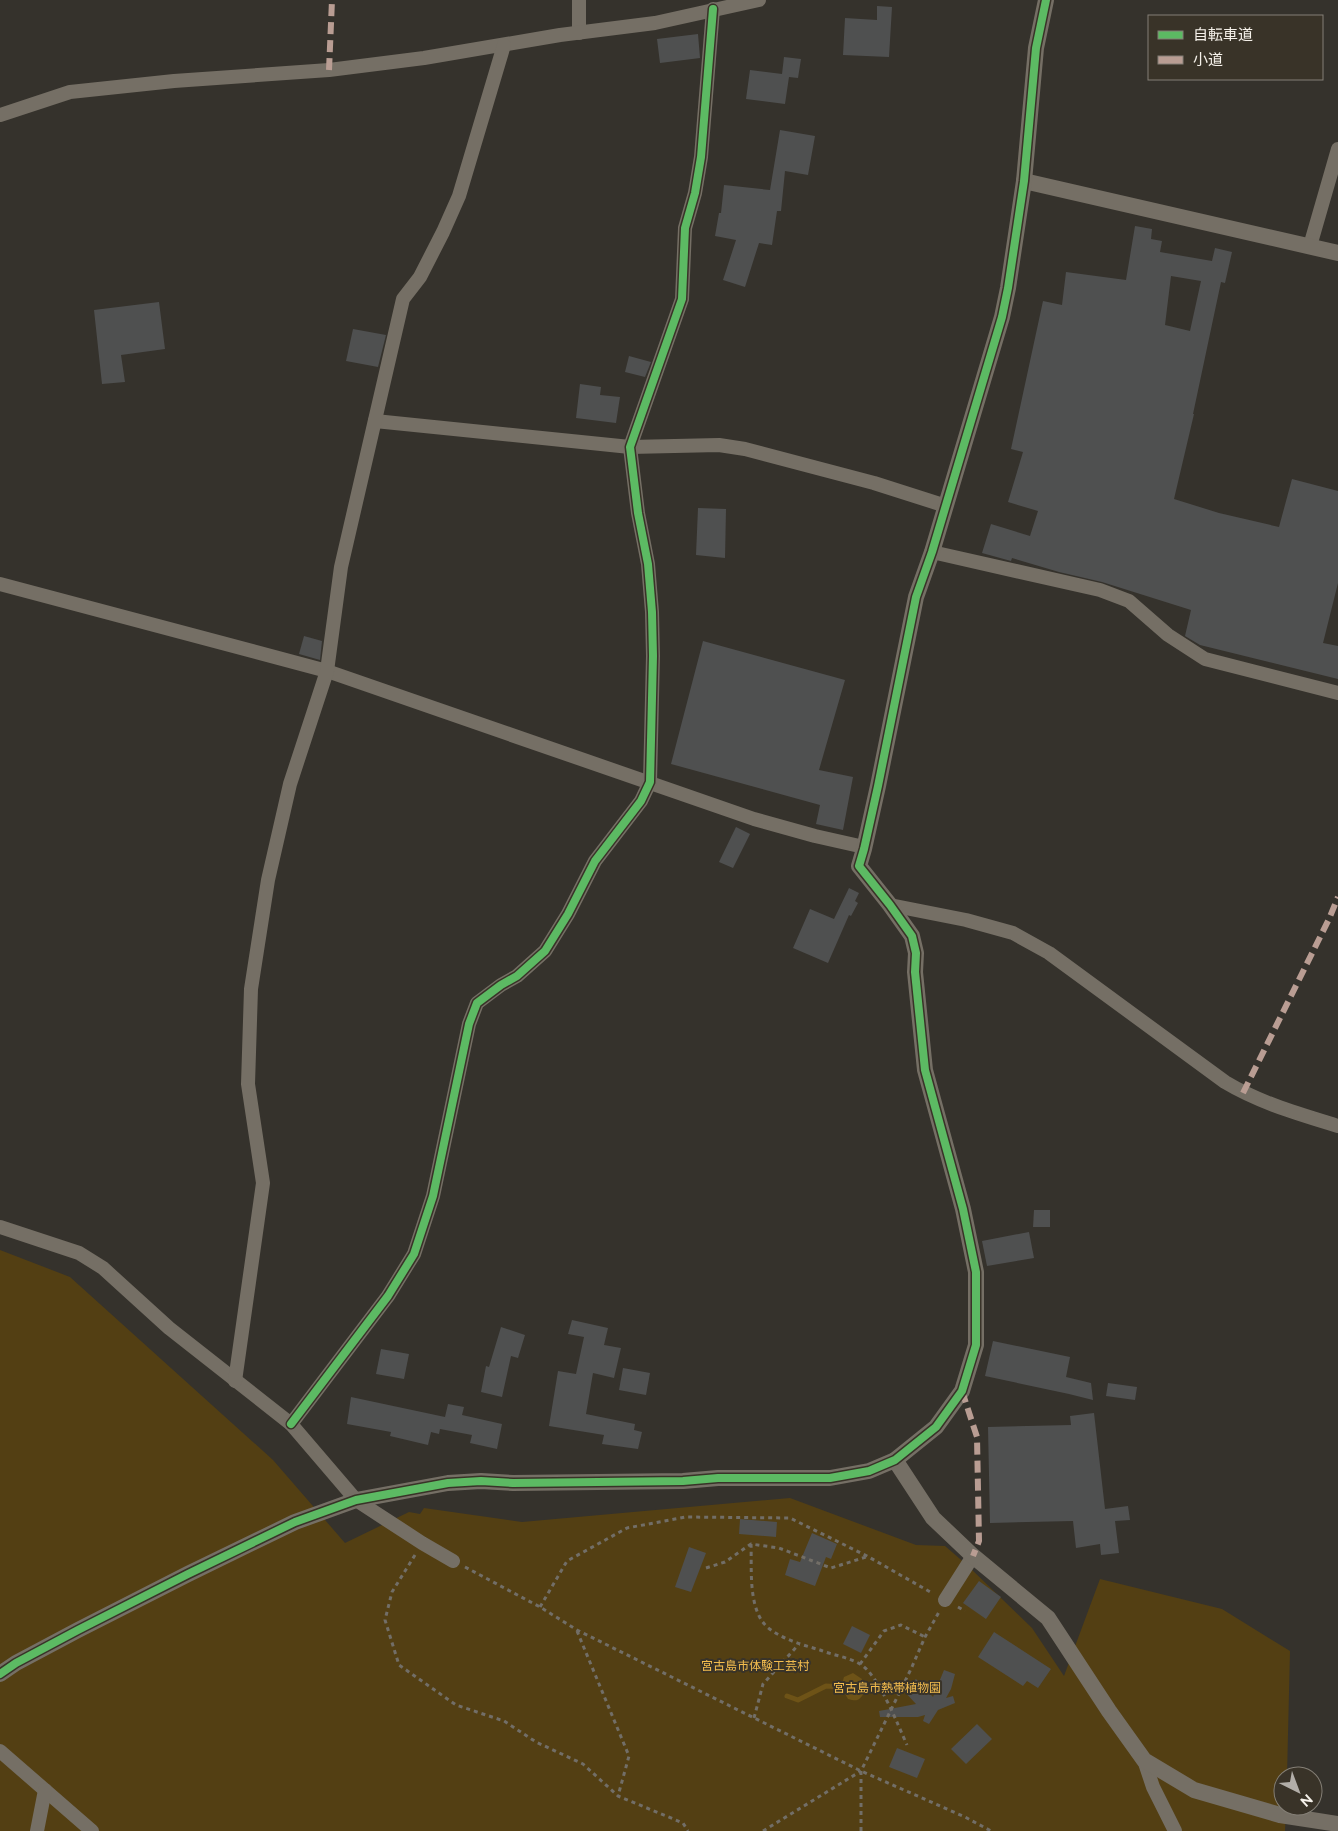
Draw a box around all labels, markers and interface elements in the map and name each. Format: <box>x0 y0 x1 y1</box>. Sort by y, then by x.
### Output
legend <box>1148 15 1323 80</box>
text: 自転車道 <box>1193 26 1253 44</box>
text: 小道 <box>1193 51 1223 69</box>
park label: 宮古島市体験工芸村 <box>701 1659 810 1673</box>
park label: 宮古島市熱帯植物園 <box>833 1681 941 1695</box>
north arrow <box>1273 1766 1323 1816</box>
text: N <box>1297 1791 1316 1810</box>

